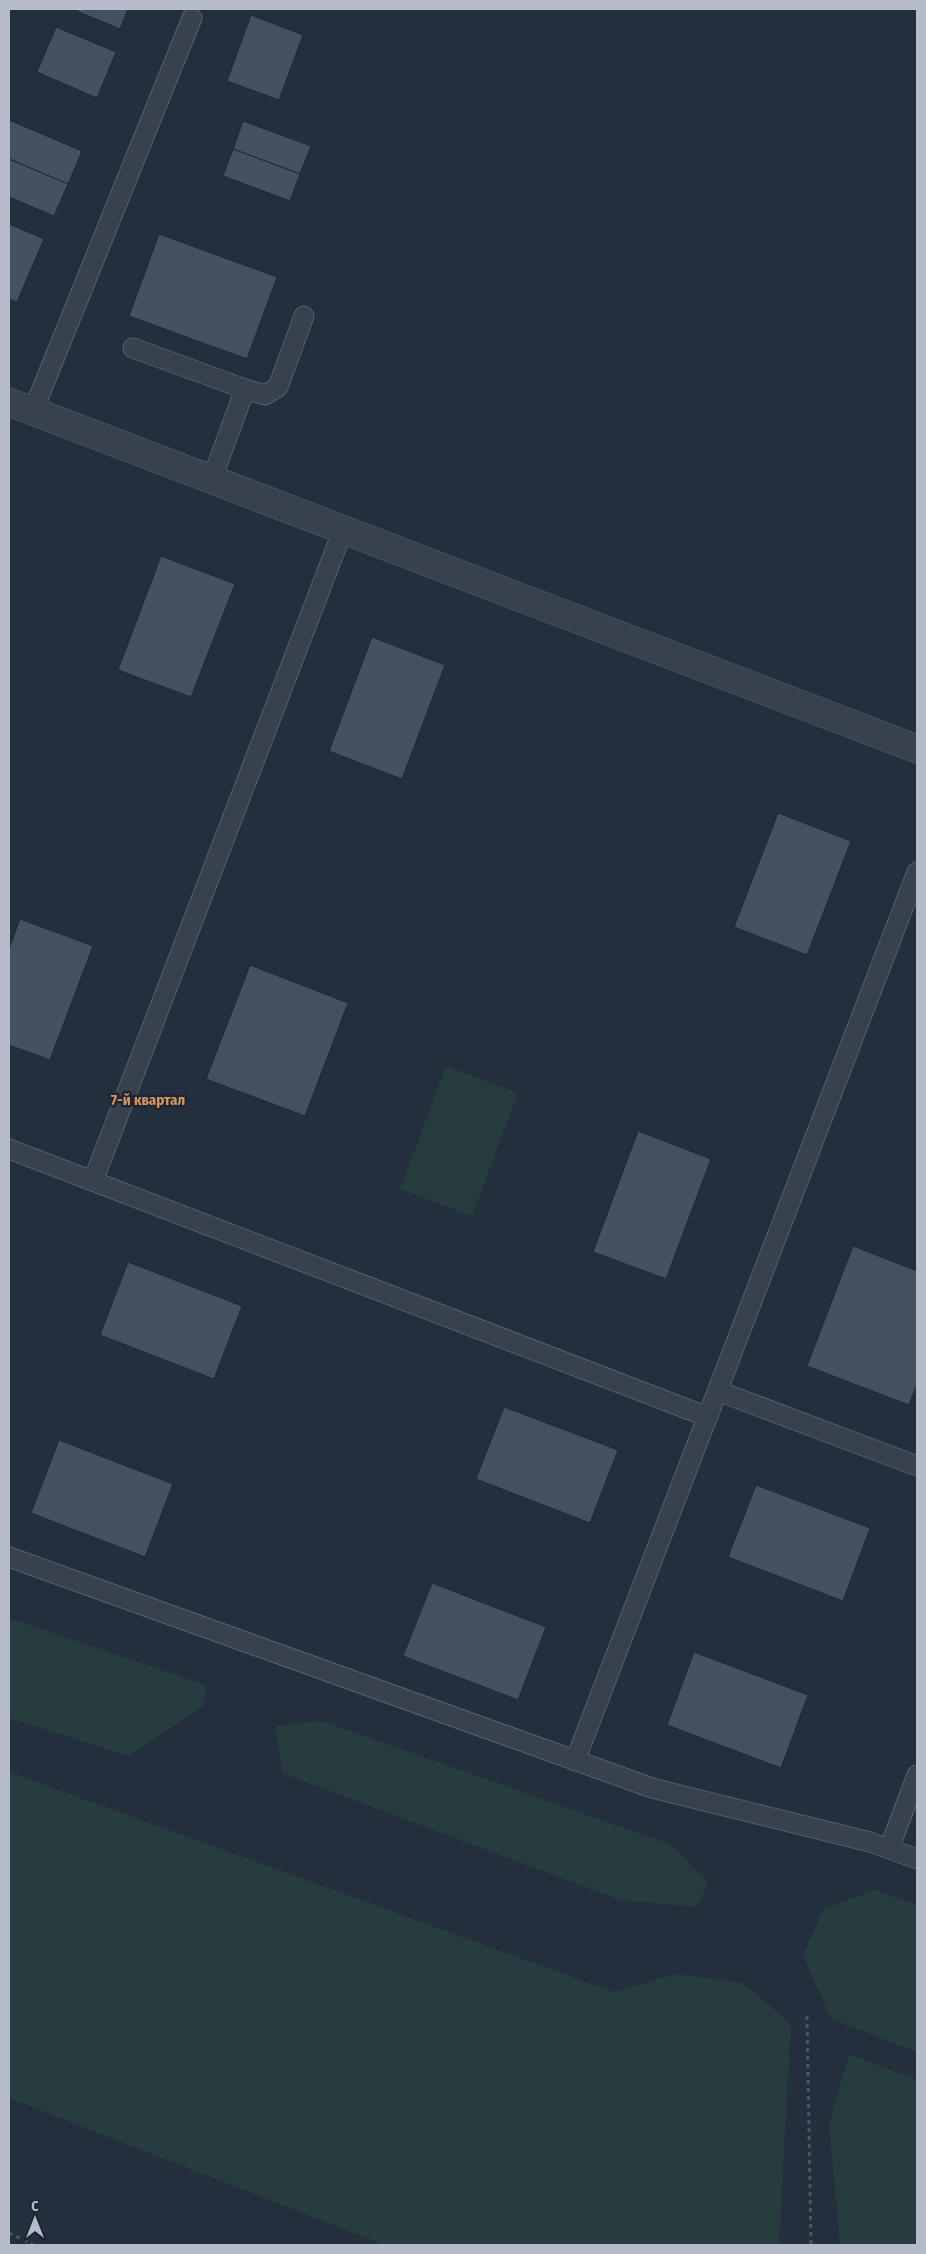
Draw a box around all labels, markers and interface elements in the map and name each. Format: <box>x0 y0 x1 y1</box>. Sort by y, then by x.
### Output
district label: 7-й квартал <box>111 1091 185 1109</box>
north arrow <box>10 2194 60 2244</box>
text: С <box>31 2198 39 2215</box>

